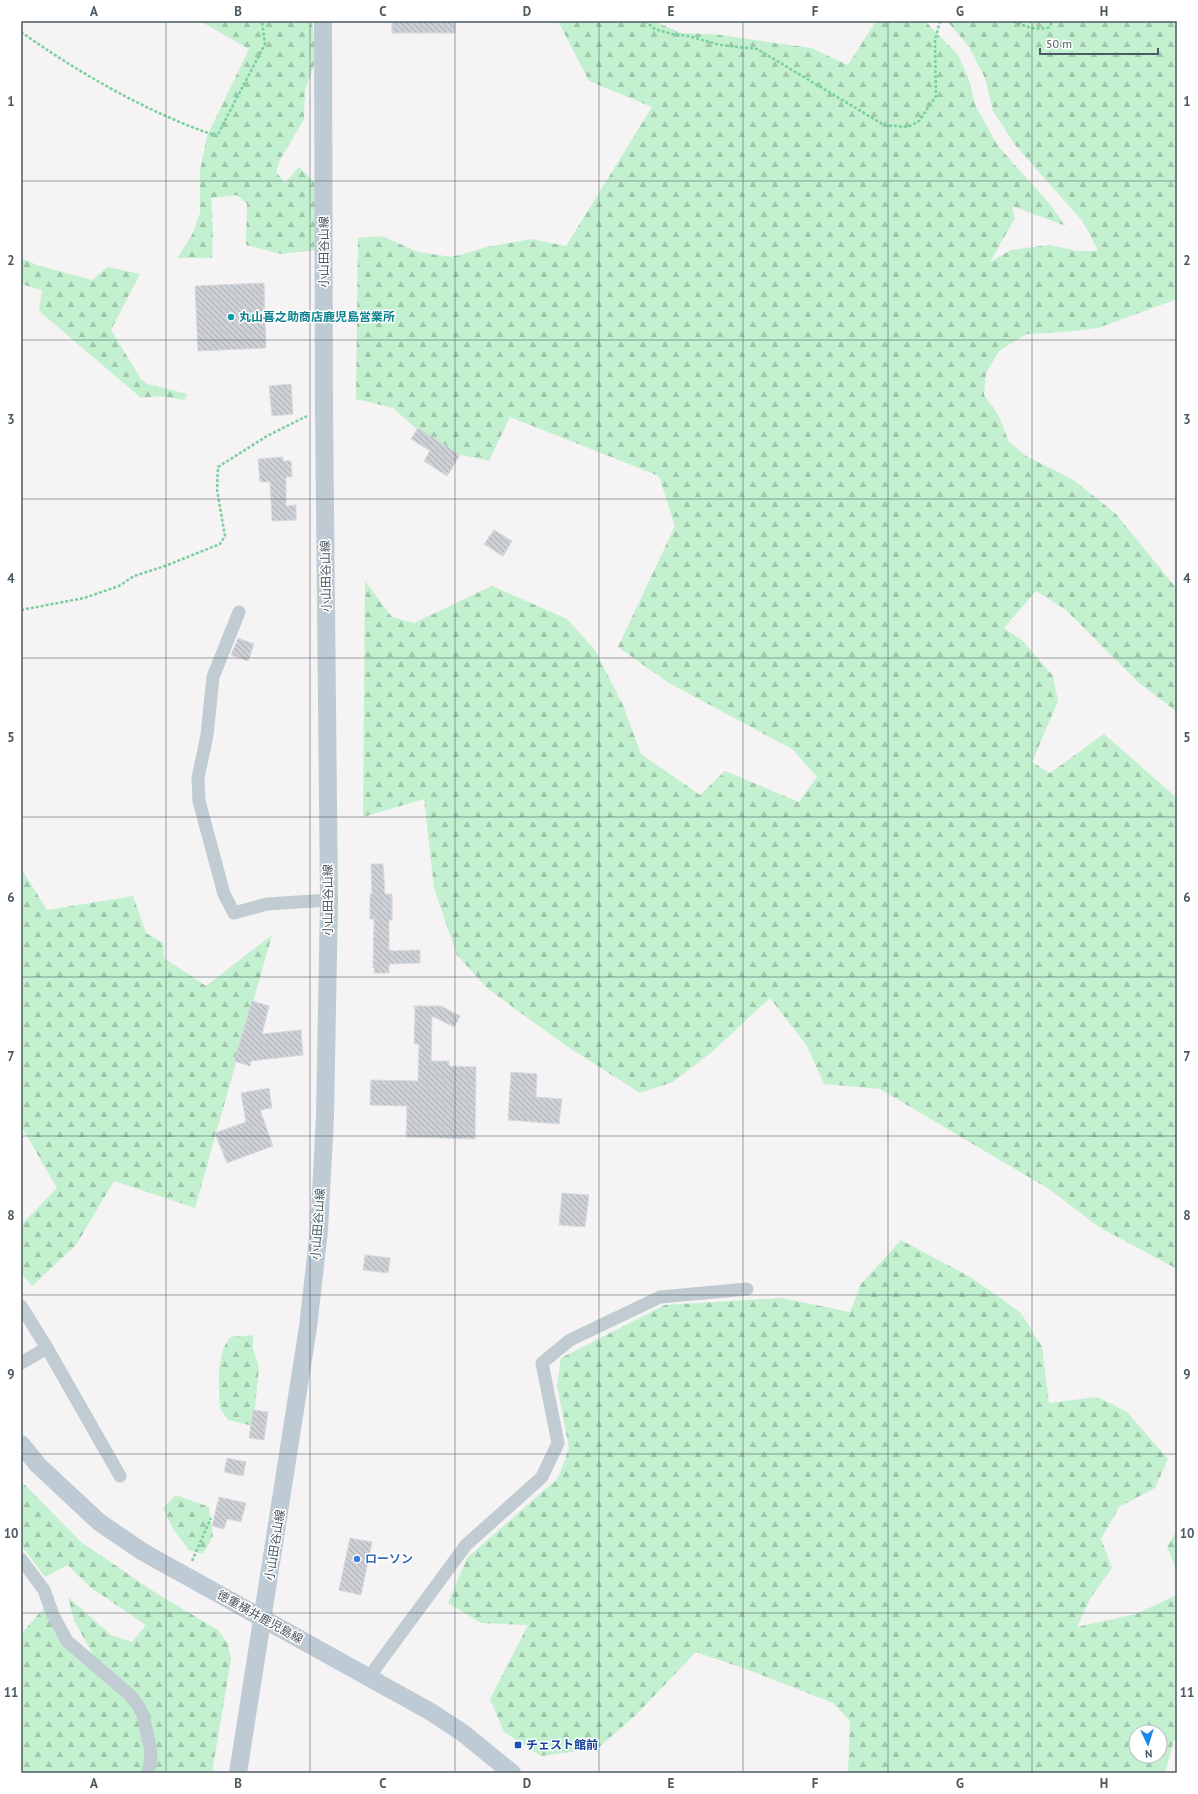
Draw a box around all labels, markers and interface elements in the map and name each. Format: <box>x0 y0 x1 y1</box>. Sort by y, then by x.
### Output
text: A <box>90 3 98 20</box>
text: B <box>234 3 242 20</box>
text: C <box>379 3 387 20</box>
text: D <box>523 3 531 20</box>
text: E <box>668 3 675 20</box>
text: F <box>812 3 819 20</box>
text: G <box>956 3 964 20</box>
text: H <box>1100 3 1108 20</box>
scale bar <box>1040 30 1158 56</box>
text: 50 m <box>1046 36 1072 51</box>
text: 1 <box>7 93 15 110</box>
text: 1 <box>1183 93 1191 110</box>
street label: 小山田谷山線 <box>316 216 331 288</box>
text: 2 <box>7 252 15 269</box>
text: 2 <box>1183 252 1191 269</box>
place label: 丸山喜之助商店鹿児島営業所 <box>239 309 395 324</box>
marker: 丸山喜之助商店鹿児島営業所 <box>226 312 236 322</box>
text: 3 <box>7 411 15 428</box>
text: 3 <box>1183 411 1191 428</box>
street label: 小山田谷山線 <box>317 540 334 612</box>
text: 4 <box>7 570 15 587</box>
text: 4 <box>1183 570 1191 587</box>
text: 5 <box>7 729 15 746</box>
text: 5 <box>1183 729 1191 746</box>
street label: 小山田谷山線 <box>320 864 335 936</box>
text: 6 <box>7 889 15 906</box>
text: 6 <box>1183 889 1191 906</box>
text: 7 <box>7 1048 15 1065</box>
text: 7 <box>1183 1048 1191 1065</box>
street label: 小山田谷山線 <box>308 1188 327 1260</box>
text: 8 <box>7 1207 15 1224</box>
text: 8 <box>1183 1207 1191 1224</box>
text: 9 <box>7 1366 15 1383</box>
text: 9 <box>1183 1366 1191 1383</box>
street label: 小山田谷山線 <box>261 1508 288 1582</box>
text: 10 <box>4 1525 18 1542</box>
text: 10 <box>1180 1525 1194 1542</box>
place label: ローソン <box>365 1551 413 1566</box>
marker: ローソン <box>352 1554 362 1564</box>
street label: 徳重横井鹿児島線 <box>215 1587 306 1646</box>
text: 11 <box>4 1684 18 1701</box>
text: 11 <box>1180 1684 1194 1701</box>
north arrow <box>1128 1724 1168 1764</box>
place label: チェスト館前 <box>526 1737 598 1752</box>
marker: チェスト館前 <box>513 1740 523 1750</box>
text: N <box>1145 1747 1153 1761</box>
text: A <box>90 1775 98 1792</box>
text: B <box>234 1775 242 1792</box>
text: C <box>379 1775 387 1792</box>
text: D <box>523 1775 531 1792</box>
text: E <box>668 1775 675 1792</box>
text: F <box>812 1775 819 1792</box>
text: G <box>956 1775 964 1792</box>
text: H <box>1100 1775 1108 1792</box>

